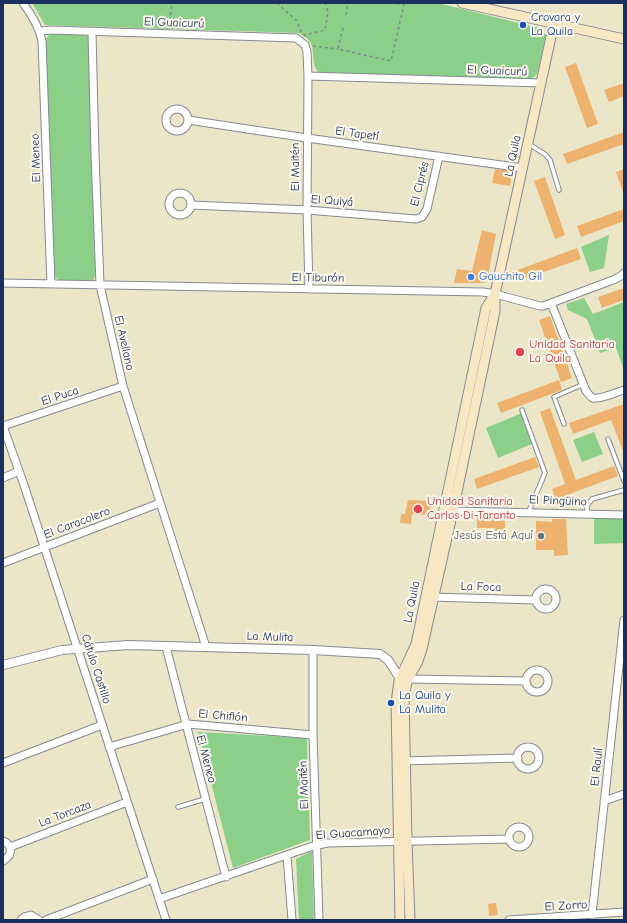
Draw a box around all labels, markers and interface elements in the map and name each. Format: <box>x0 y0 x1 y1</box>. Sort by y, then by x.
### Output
place label: Crovara y La Quila <box>531 11 580 39</box>
street label: El Guaicurú <box>144 15 204 31</box>
marker: Crovara y La Quila <box>518 20 528 30</box>
street label: El Guaicurú <box>467 63 527 79</box>
street label: El Tapetí <box>334 124 380 144</box>
street label: El Meneo <box>28 133 44 183</box>
street label: La Quila <box>502 134 524 178</box>
street label: El Maitén <box>289 143 303 191</box>
street label: El Ciprés <box>407 160 433 208</box>
street label: El Quiyá <box>310 192 354 210</box>
street label: El Tiburón <box>291 270 345 286</box>
place label: Gauchito Gil <box>479 270 542 284</box>
marker: Gauchito Gil <box>466 272 476 282</box>
street label: El Avellano <box>111 314 137 372</box>
place label: Unidad Sanitaria La Quila <box>529 338 615 366</box>
marker: Unidad Sanitaria La Quila <box>514 346 526 358</box>
street label: El Puca <box>39 383 81 409</box>
street label: El Pingüino <box>529 493 587 509</box>
place label: Unidad Sanitaria Carlos Di Taranto <box>427 495 516 523</box>
marker: Unidad Sanitaria Carlos Di Taranto <box>412 503 424 515</box>
street label: El Caracolero <box>42 504 112 542</box>
place label: Jesús Está Aquí <box>454 529 533 543</box>
marker: Jesús Está Aquí <box>536 531 546 541</box>
street label: La Foca <box>460 579 502 595</box>
street label: La Quila <box>401 580 423 624</box>
street label: La Mulita <box>246 629 294 645</box>
street label: Cátulo Castillo <box>78 632 114 706</box>
place label: La Quila y La Mulita <box>399 689 451 717</box>
marker: La Quila y La Mulita <box>386 698 396 708</box>
street label: El Chiflón <box>198 707 248 725</box>
street label: El Meneo <box>193 734 219 784</box>
street label: El Raulí <box>588 747 606 787</box>
street label: El Maitén <box>296 760 312 810</box>
street label: La Torcaza <box>37 797 93 831</box>
street label: El Guacamayo <box>315 823 391 843</box>
street label: El Zorro <box>544 898 588 914</box>

